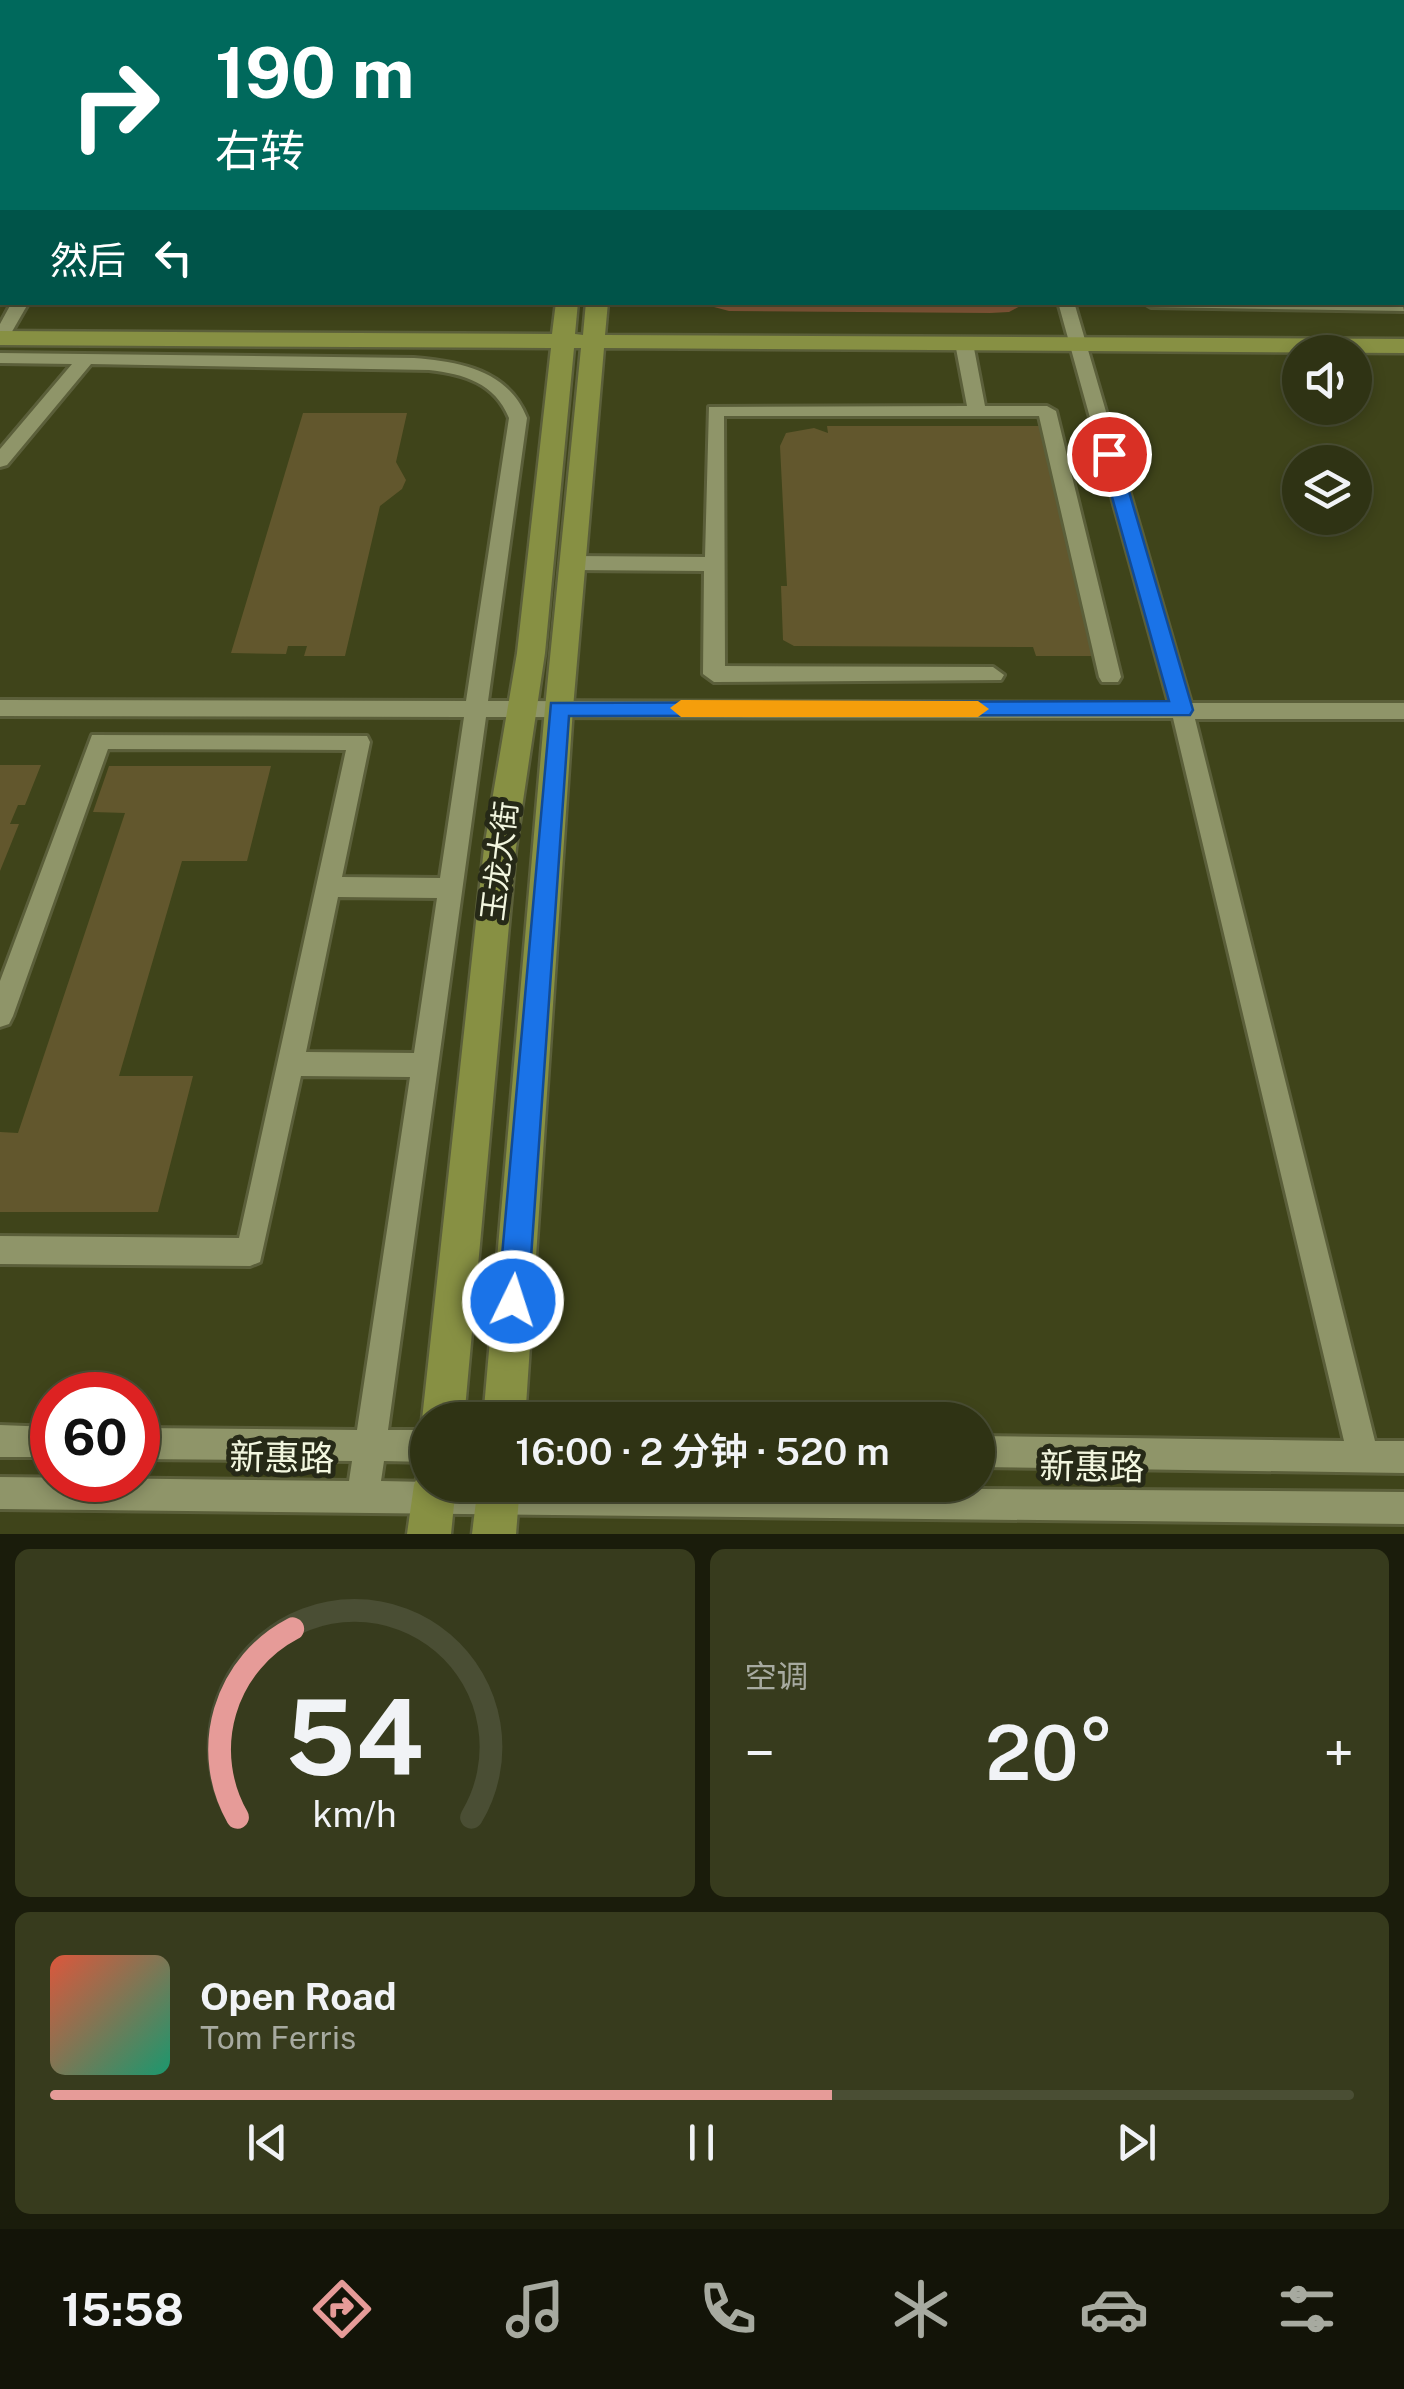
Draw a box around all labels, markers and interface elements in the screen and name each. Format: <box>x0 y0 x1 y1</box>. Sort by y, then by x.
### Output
text: 190 m <box>215 31 414 114</box>
icon: right <box>50 40 180 170</box>
text: 右转 <box>215 124 305 177</box>
icon: left <box>146 230 201 285</box>
text: 然后 <box>50 238 126 283</box>
map controls <box>1282 335 1372 535</box>
button: sound <box>1282 335 1372 425</box>
pin <box>1067 412 1152 497</box>
icon: arrive <box>1082 427 1137 482</box>
button: layers <box>1282 445 1372 535</box>
street label: 玉龙大街 <box>474 799 524 923</box>
position arrow <box>461 1249 565 1353</box>
speed limit sign: 60 <box>30 1372 160 1502</box>
text: 16:00 · 2 分钟 · 520 m <box>515 1429 890 1474</box>
street label: 新惠路 <box>229 1436 335 1479</box>
street label: 新惠路 <box>1039 1445 1145 1488</box>
text: 空调 <box>745 1658 809 1695</box>
text: 54 <box>286 1676 424 1798</box>
text: 20° <box>985 1709 1114 1797</box>
text: − <box>745 1721 775 1785</box>
text: + <box>1323 1721 1354 1785</box>
text: km/h <box>313 1793 397 1835</box>
text: Open Road <box>200 1974 397 2019</box>
text: Tom Ferris <box>200 2019 356 2056</box>
icon: previous <box>240 2115 295 2170</box>
icon: pause <box>674 2115 729 2170</box>
icon: next <box>1109 2115 1164 2170</box>
icon: directions <box>307 2274 377 2344</box>
icon: music <box>500 2274 570 2344</box>
icon: phone <box>693 2274 763 2344</box>
icon: climate <box>886 2274 956 2344</box>
icon: car <box>1079 2274 1149 2344</box>
icon: filters <box>1272 2274 1342 2344</box>
text: 15:58 <box>62 2283 184 2336</box>

